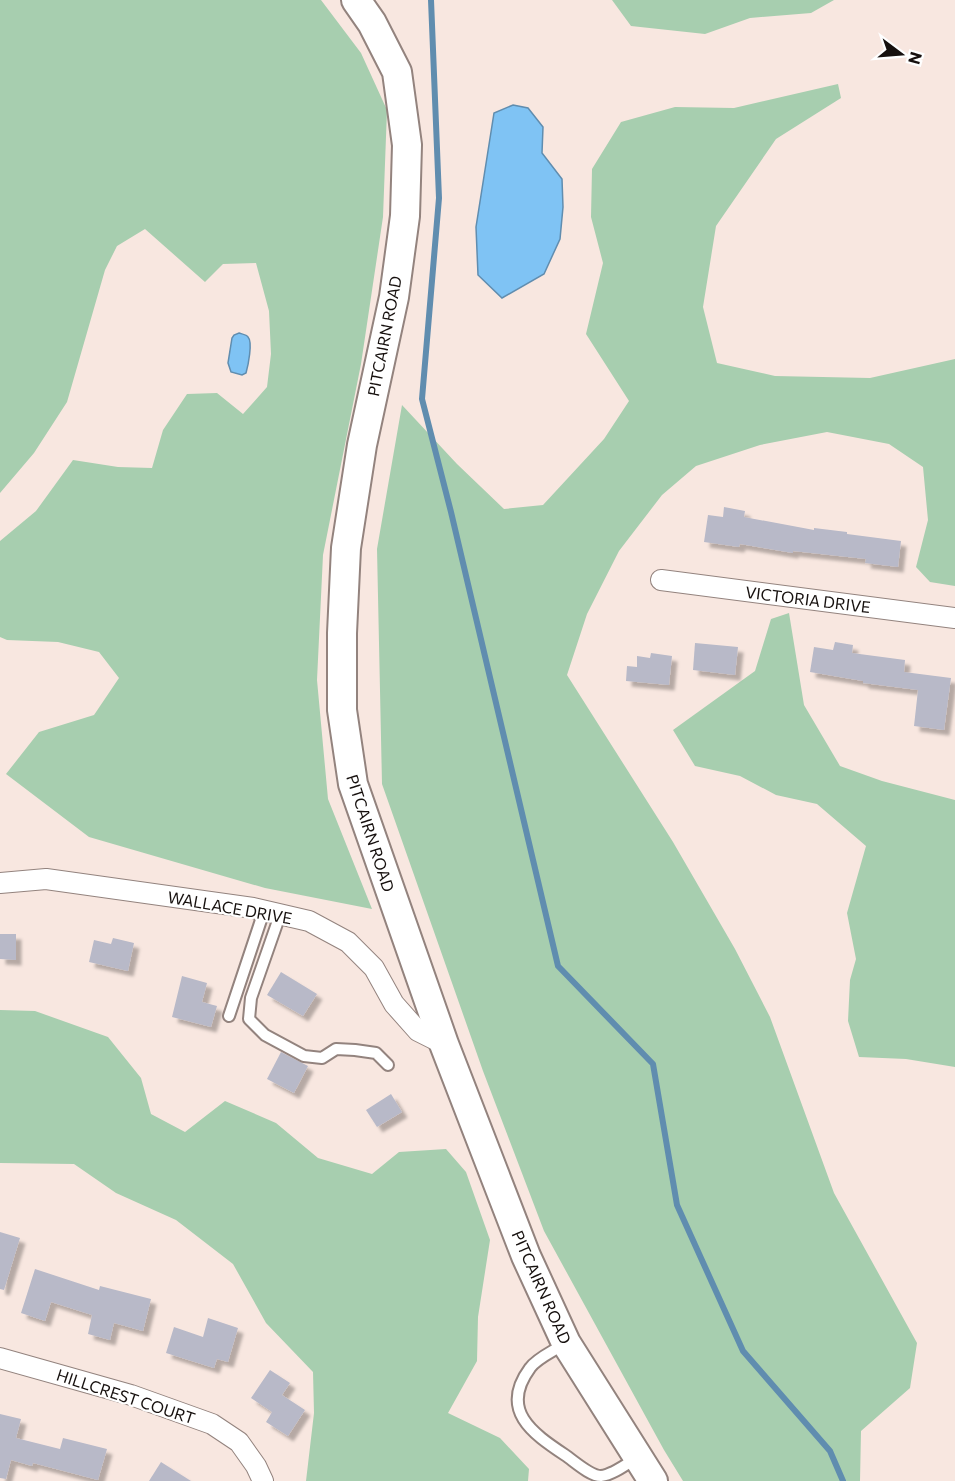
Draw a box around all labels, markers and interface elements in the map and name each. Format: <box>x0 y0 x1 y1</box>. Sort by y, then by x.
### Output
north arrow <box>871 24 931 84</box>
text: N <box>905 50 927 67</box>
street label: PITCAIRN ROAD <box>363 274 405 398</box>
street label: VICTORIA DRIVE <box>744 582 872 616</box>
street label: PITCAIRN ROAD <box>343 772 399 894</box>
street label: WALLACE DRIVE <box>166 887 294 927</box>
street label: PITCAIRN ROAD <box>508 1227 576 1347</box>
street label: HILLCREST COURT <box>54 1365 198 1427</box>

